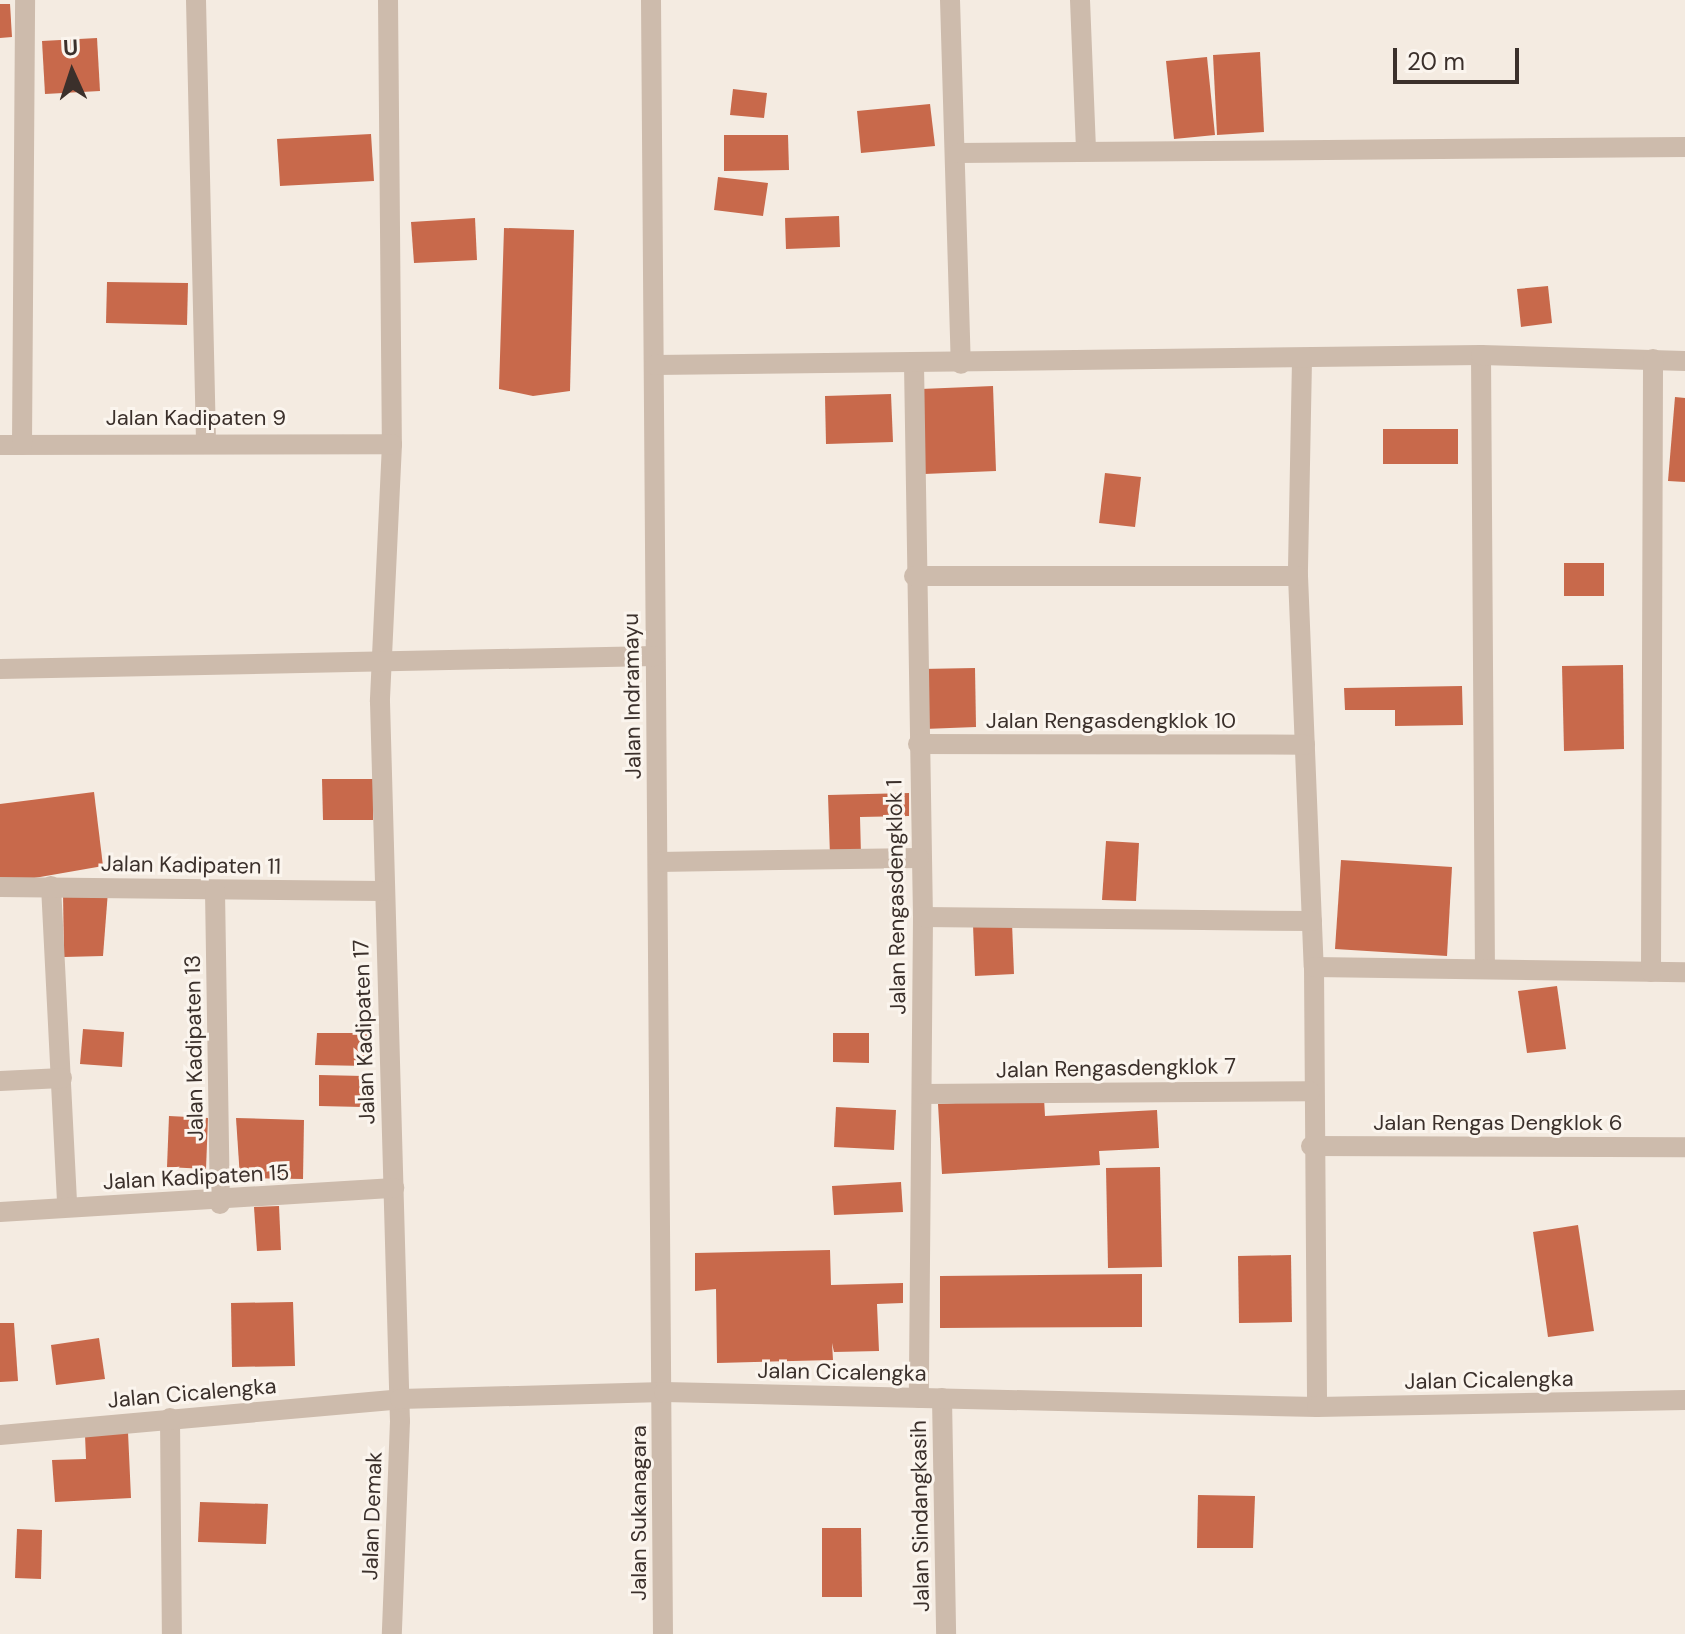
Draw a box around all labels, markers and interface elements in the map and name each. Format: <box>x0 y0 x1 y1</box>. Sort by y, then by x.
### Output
north arrow <box>32 32 112 112</box>
scale bar <box>1397 32 1523 82</box>
text: U <box>62 33 79 62</box>
text: 20 m <box>1407 46 1465 77</box>
street label: Jalan Kadipaten 9 <box>106 405 286 431</box>
street label: Jalan Indramayu <box>617 613 647 779</box>
street label: Jalan Rengasdengklok 10 <box>986 708 1236 734</box>
street label: Jalan Rengasdengklok 1 <box>881 779 911 1015</box>
street label: Jalan Kadipaten 11 <box>101 850 281 880</box>
street label: Jalan Kadipaten 17 <box>348 939 380 1125</box>
street label: Jalan Kadipaten 13 <box>179 955 209 1141</box>
street label: Jalan Rengasdengklok 7 <box>996 1053 1236 1083</box>
street label: Jalan Rengas Dengklok 6 <box>1373 1110 1623 1136</box>
street label: Jalan Kadipaten 15 <box>102 1159 290 1195</box>
street label: Jalan Cicalengka <box>757 1357 927 1387</box>
street label: Jalan Cicalengka <box>1404 1365 1574 1395</box>
street label: Jalan Cicalengka <box>107 1372 277 1414</box>
street label: Jalan Sindangkasih <box>905 1420 935 1612</box>
street label: Jalan Sukanagara <box>626 1425 652 1601</box>
street label: Jalan Demak <box>357 1451 387 1581</box>

